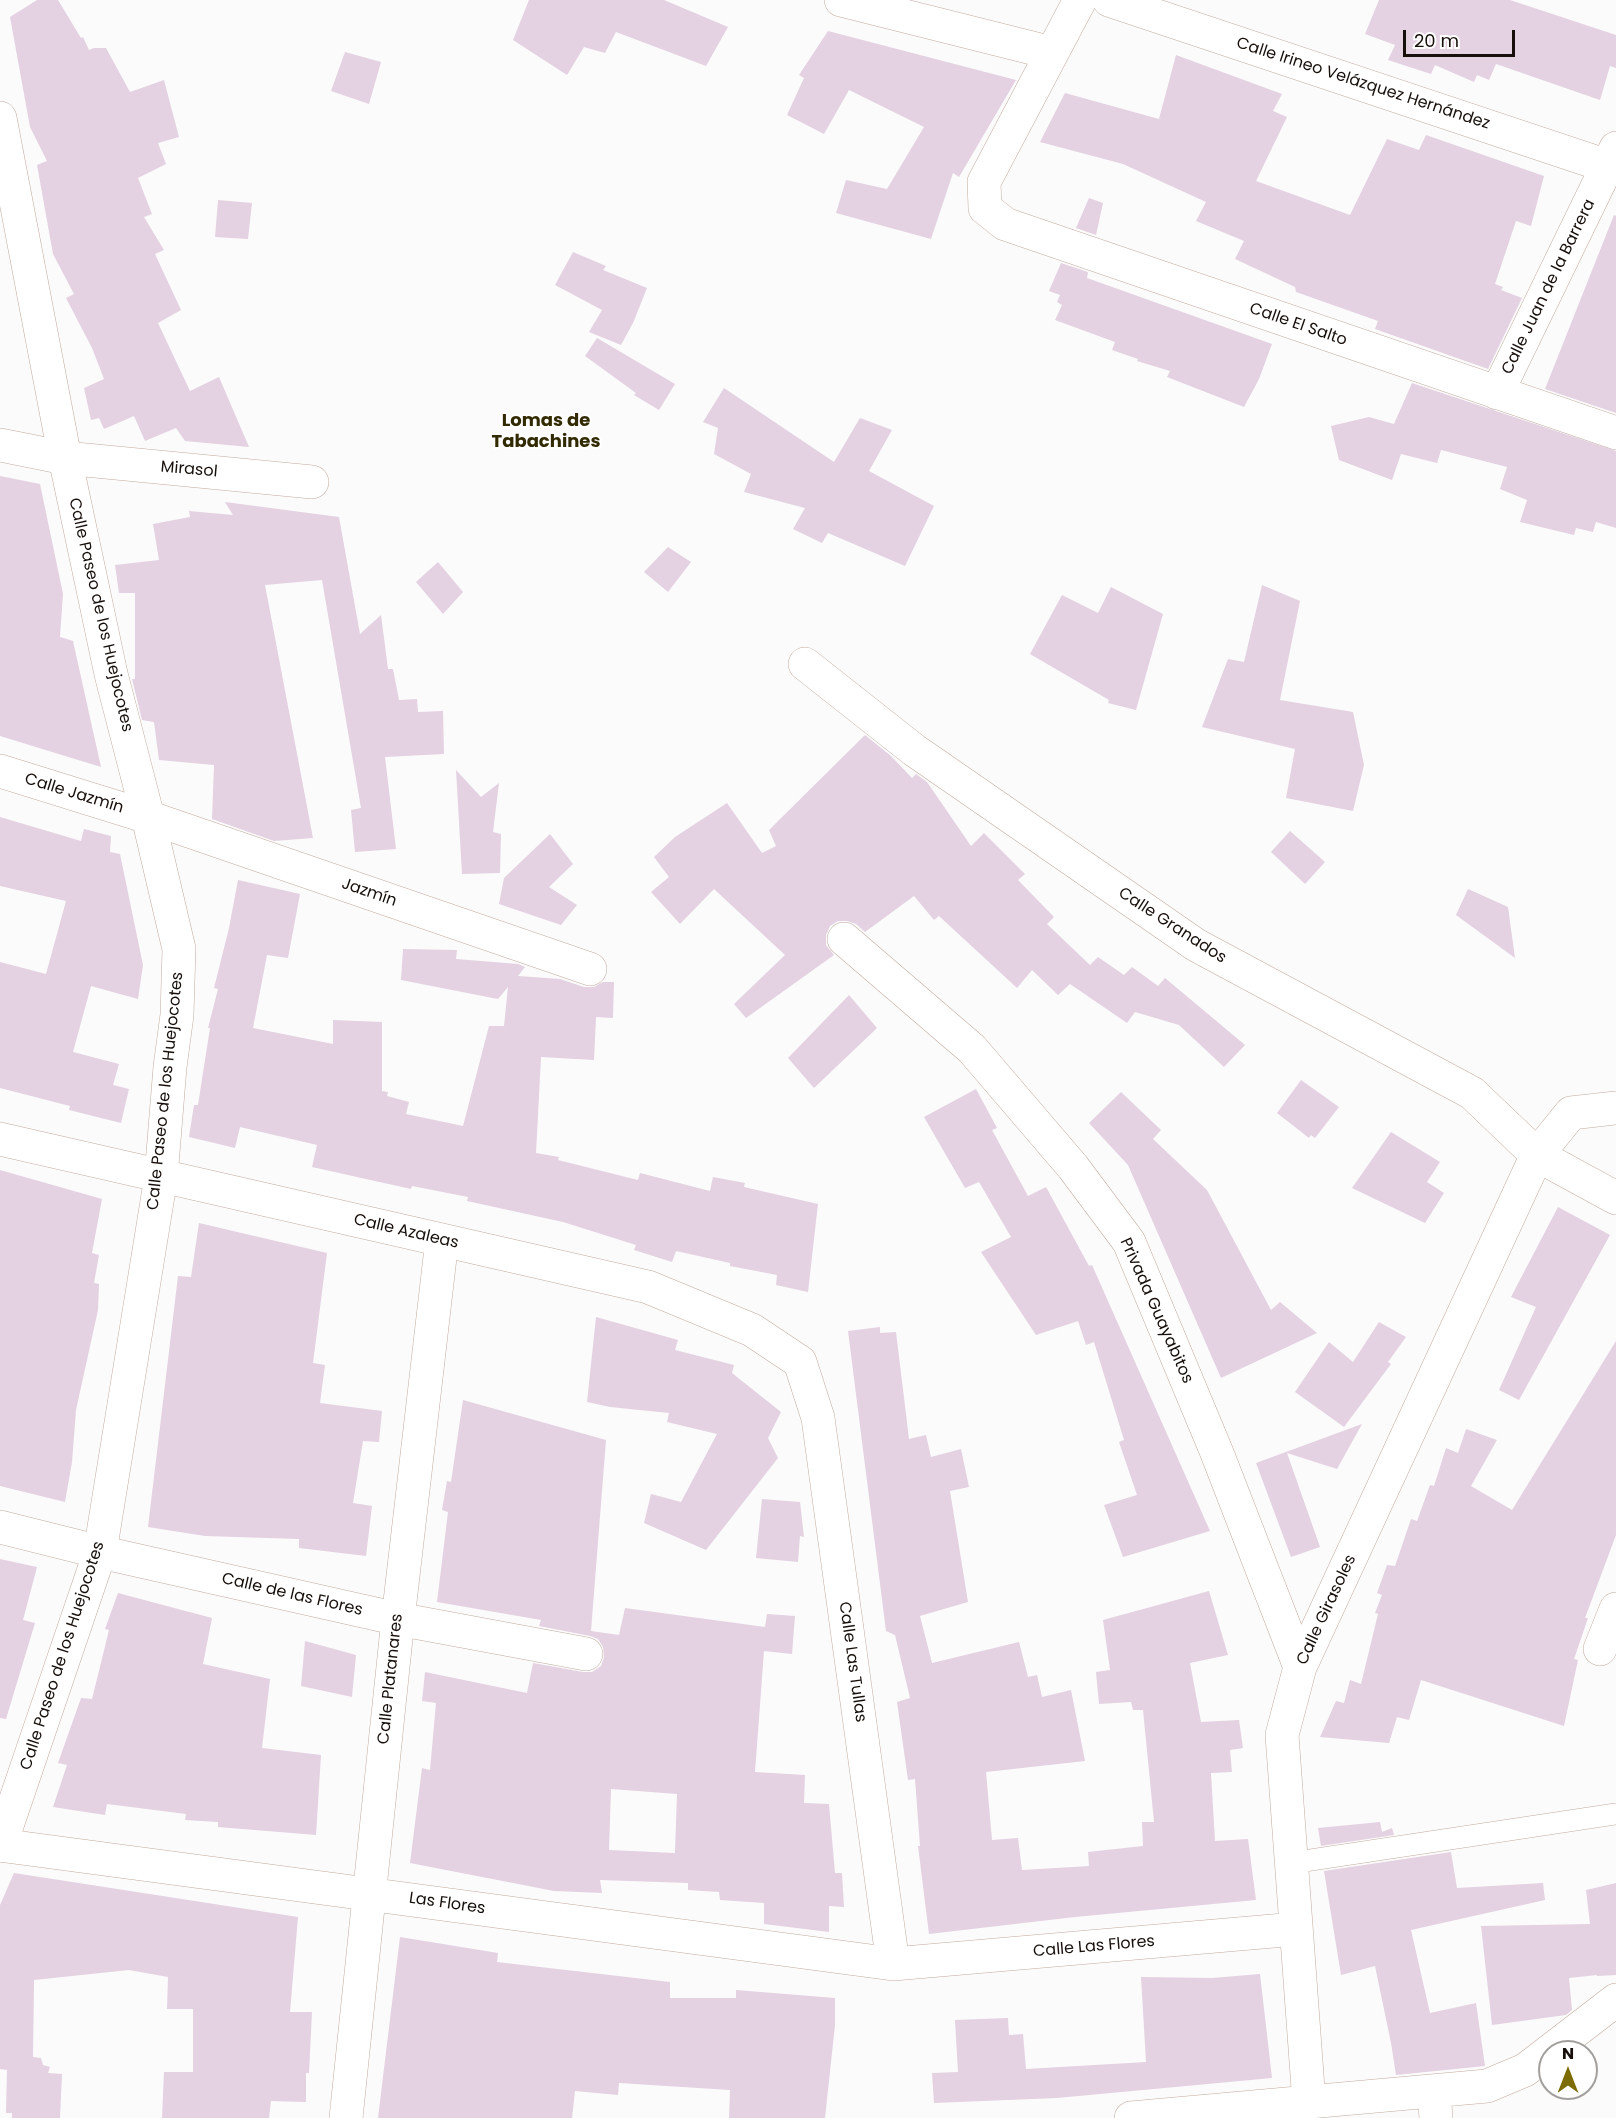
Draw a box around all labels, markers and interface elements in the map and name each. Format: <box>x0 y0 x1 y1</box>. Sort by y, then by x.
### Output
scale bar <box>1406 18 1518 56</box>
text: 20 m <box>1414 28 1459 53</box>
street label: Calle Irineo Velázquez Hernández <box>1234 34 1492 134</box>
street label: Calle Juan de la Barrera <box>1498 196 1600 378</box>
street label: Calle El Salto <box>1247 299 1349 351</box>
district label: Lomas de Tabachines <box>492 410 600 452</box>
street label: Mirasol <box>160 458 218 482</box>
street label: Calle Paseo de los Huejocotes <box>64 496 136 734</box>
street label: Calle Jazmín <box>22 770 126 818</box>
street label: Jazmín <box>339 875 399 911</box>
street label: Calle Granados <box>1114 884 1230 968</box>
street label: Calle Paseo de los Huejocotes <box>144 971 188 1211</box>
street label: Calle Azaleas <box>352 1211 460 1253</box>
street label: Privada Guayabitos <box>1115 1235 1197 1387</box>
street label: Calle Paseo de los Huejocotes <box>17 1539 109 1773</box>
street label: Calle Girasoles <box>1293 1552 1361 1668</box>
street label: Calle de las Flores <box>220 1569 364 1621</box>
street label: Calle Las Tullas <box>834 1600 870 1724</box>
street label: Calle Platanares <box>375 1613 407 1745</box>
street label: Las Flores <box>408 1889 486 1919</box>
street label: Calle Las Flores <box>1032 1932 1156 1962</box>
north arrow <box>1538 2040 1598 2100</box>
text: N <box>1562 2042 1574 2065</box>

